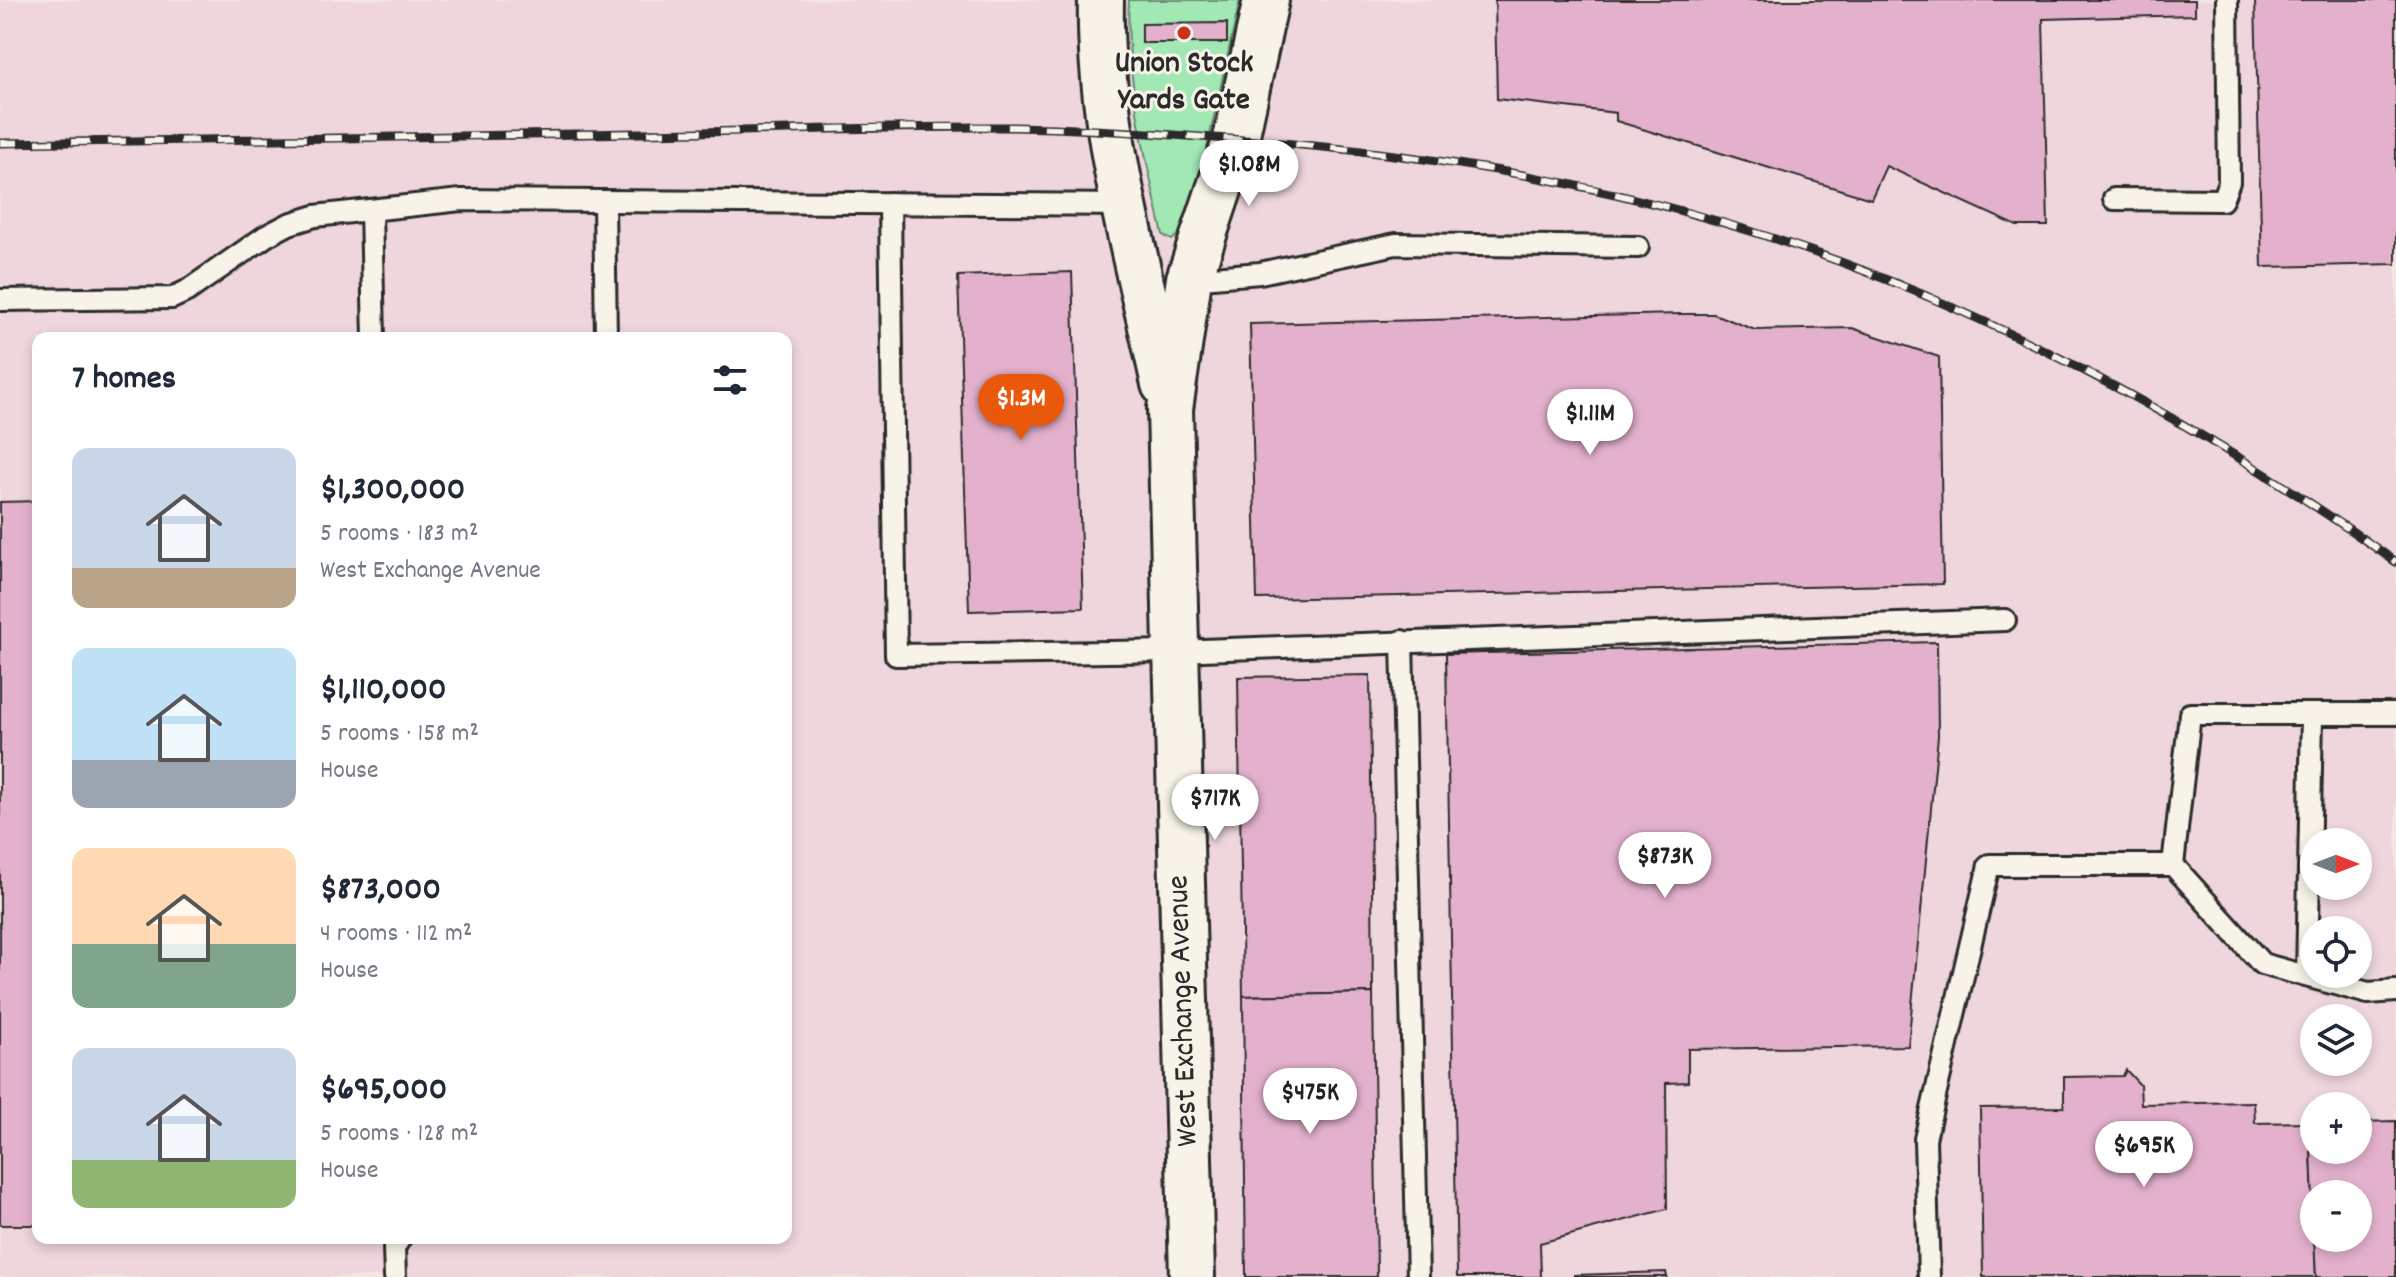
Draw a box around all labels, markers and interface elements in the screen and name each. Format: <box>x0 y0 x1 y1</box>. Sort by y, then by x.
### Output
marker: Union Stock Yards Gate <box>1175 24 1193 42</box>
place label: Union Stock Yards Gate <box>1115 42 1253 125</box>
pin: $1.08M <box>1184 140 1314 208</box>
text: $1.08M <box>1217 147 1281 184</box>
text: 7 homes <box>72 356 176 405</box>
icon: filters <box>708 358 752 402</box>
pin: $1.3M <box>965 374 1077 442</box>
text: $1.3M <box>996 381 1046 418</box>
pin: $1.11M <box>1525 389 1655 457</box>
text: $1.11M <box>1565 396 1615 433</box>
text: $1,300,000 <box>320 467 465 516</box>
icon: home <box>136 480 232 576</box>
text: 5 rooms · 183 m² <box>320 516 478 553</box>
text: West Exchange Avenue <box>320 553 541 590</box>
text: $1,110,000 <box>320 667 447 716</box>
icon: home <box>136 680 232 776</box>
text: 5 rooms · 158 m² <box>320 716 479 753</box>
text: House <box>320 753 378 790</box>
pin: $717K <box>1159 774 1271 842</box>
text: $717K <box>1190 781 1240 818</box>
north arrow <box>2300 828 2372 900</box>
map controls <box>2300 828 2372 1252</box>
pin: $873K <box>1609 832 1721 900</box>
text: $873K <box>1636 839 1694 876</box>
text: $873,000 <box>320 867 441 916</box>
street label: West Exchange Avenue <box>1157 874 1213 1148</box>
icon: home <box>136 880 232 976</box>
text: 4 rooms · 112 m² <box>320 916 472 953</box>
button: locate <box>2300 916 2372 988</box>
text: House <box>320 953 378 990</box>
button: layers <box>2300 1004 2372 1076</box>
text: $695,000 <box>320 1067 447 1116</box>
pin: $475K <box>1254 1068 1366 1136</box>
text: $475K <box>1281 1075 1339 1112</box>
icon: home <box>136 1080 232 1176</box>
button: + <box>2300 1092 2372 1164</box>
text: 5 rooms · 128 m² <box>320 1116 478 1153</box>
pin: $695K <box>2088 1121 2200 1189</box>
text: $695K <box>2113 1128 2175 1165</box>
text: House <box>320 1153 378 1190</box>
button: − <box>2300 1180 2372 1252</box>

